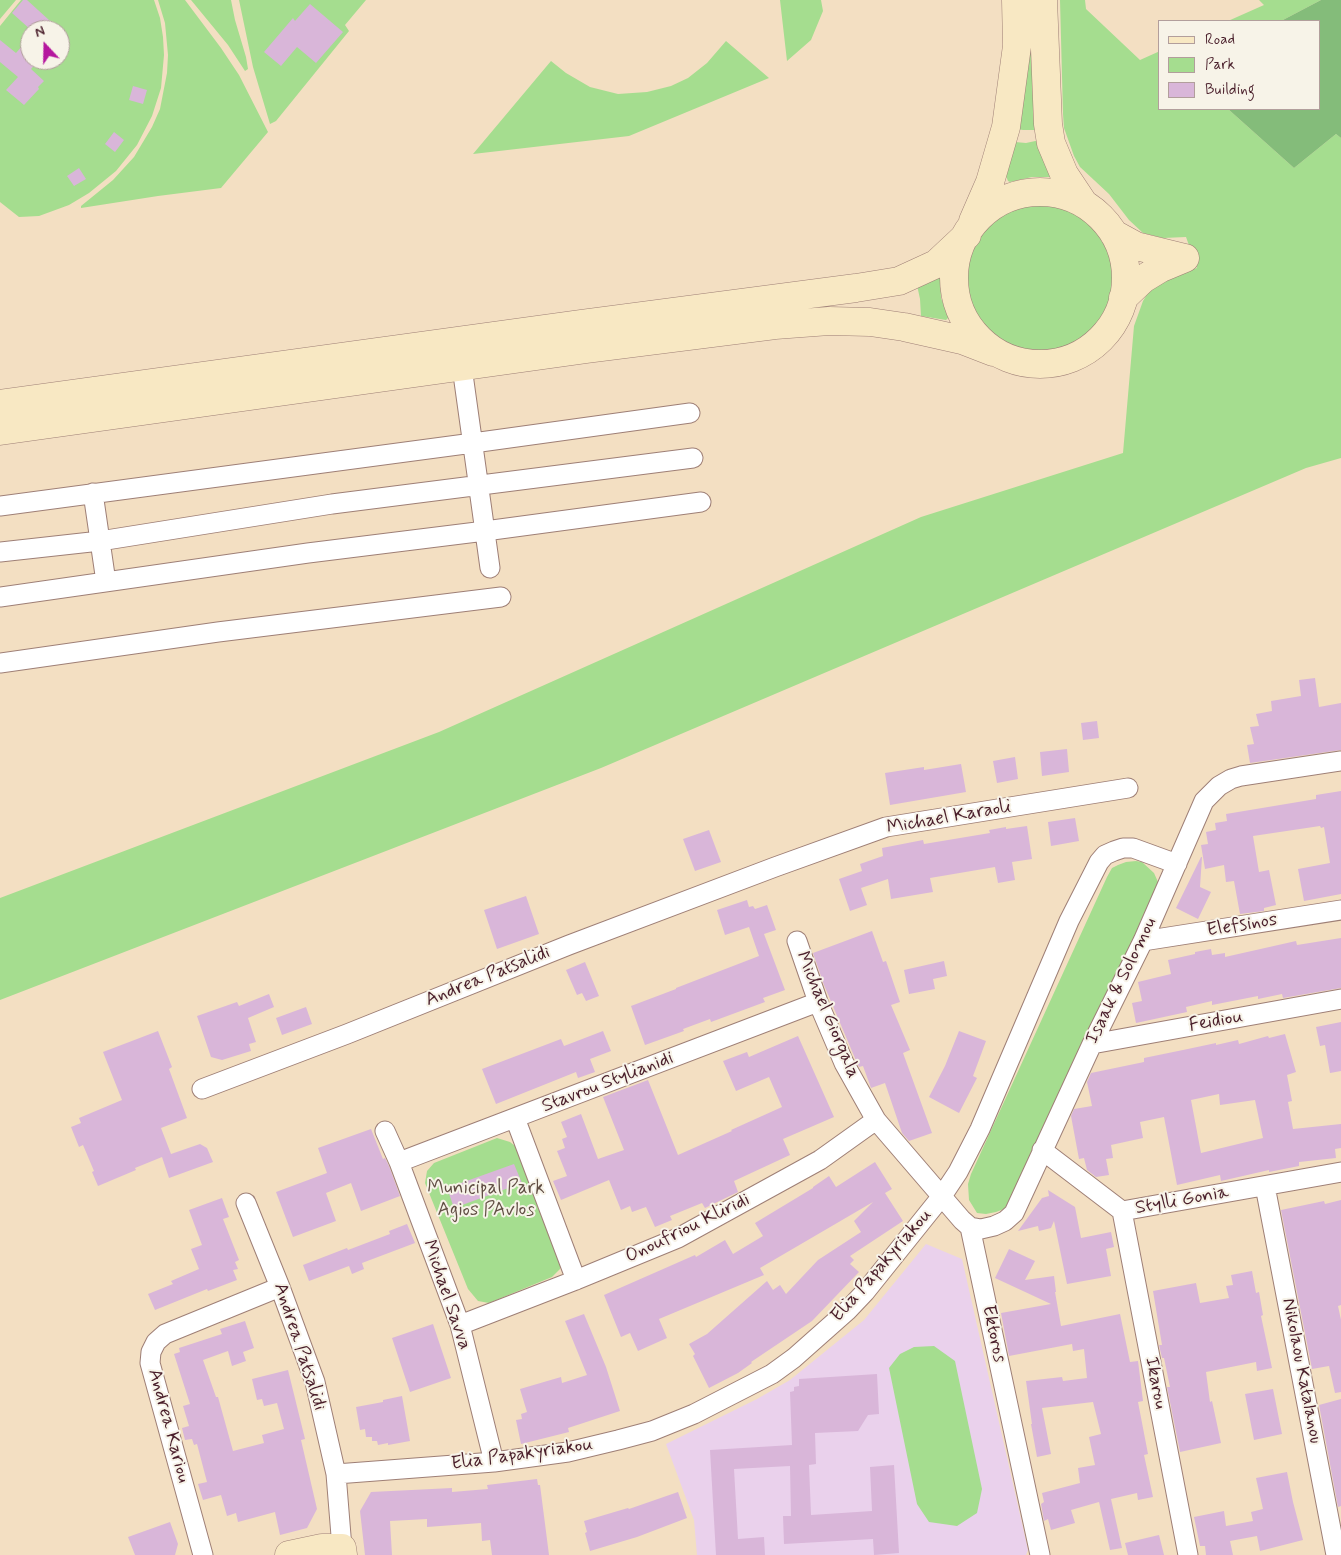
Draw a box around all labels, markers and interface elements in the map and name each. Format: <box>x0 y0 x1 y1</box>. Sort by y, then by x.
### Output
north arrow <box>20 20 70 70</box>
legend <box>1158 20 1321 110</box>
text: N <box>32 22 48 42</box>
text: Road <box>1205 30 1235 50</box>
text: Park <box>1205 55 1235 75</box>
text: Building <box>1205 80 1255 100</box>
street label: Michael Karaoli <box>885 796 1013 840</box>
street label: Elefsinos <box>1205 909 1279 943</box>
street label: Isaak & Solomou <box>1082 914 1162 1048</box>
street label: Andrea Patsalidi <box>422 942 554 1012</box>
street label: Michael Giorgala <box>790 948 864 1082</box>
street label: Feidiou <box>1187 1006 1245 1038</box>
street label: Stavrou Stylianidi <box>539 1047 677 1119</box>
park label: Municipal Park Agios PAvlos <box>427 1178 545 1222</box>
street label: Stylli Gonia <box>1133 1182 1231 1220</box>
street label: Onoufriou Kliridi <box>622 1189 754 1269</box>
street label: Elia Papakyriakou <box>827 1205 937 1327</box>
street label: Michael Savva <box>417 1237 475 1353</box>
street label: Andrea Patsalidi <box>268 1280 330 1414</box>
street label: Nikolaou Katalanou <box>1276 1296 1326 1446</box>
street label: Ektoros <box>976 1303 1010 1365</box>
street label: Ikarou <box>1139 1355 1171 1411</box>
street label: Andrea Kariou <box>142 1367 194 1485</box>
street label: Elia Papakyriakou <box>450 1434 594 1476</box>

